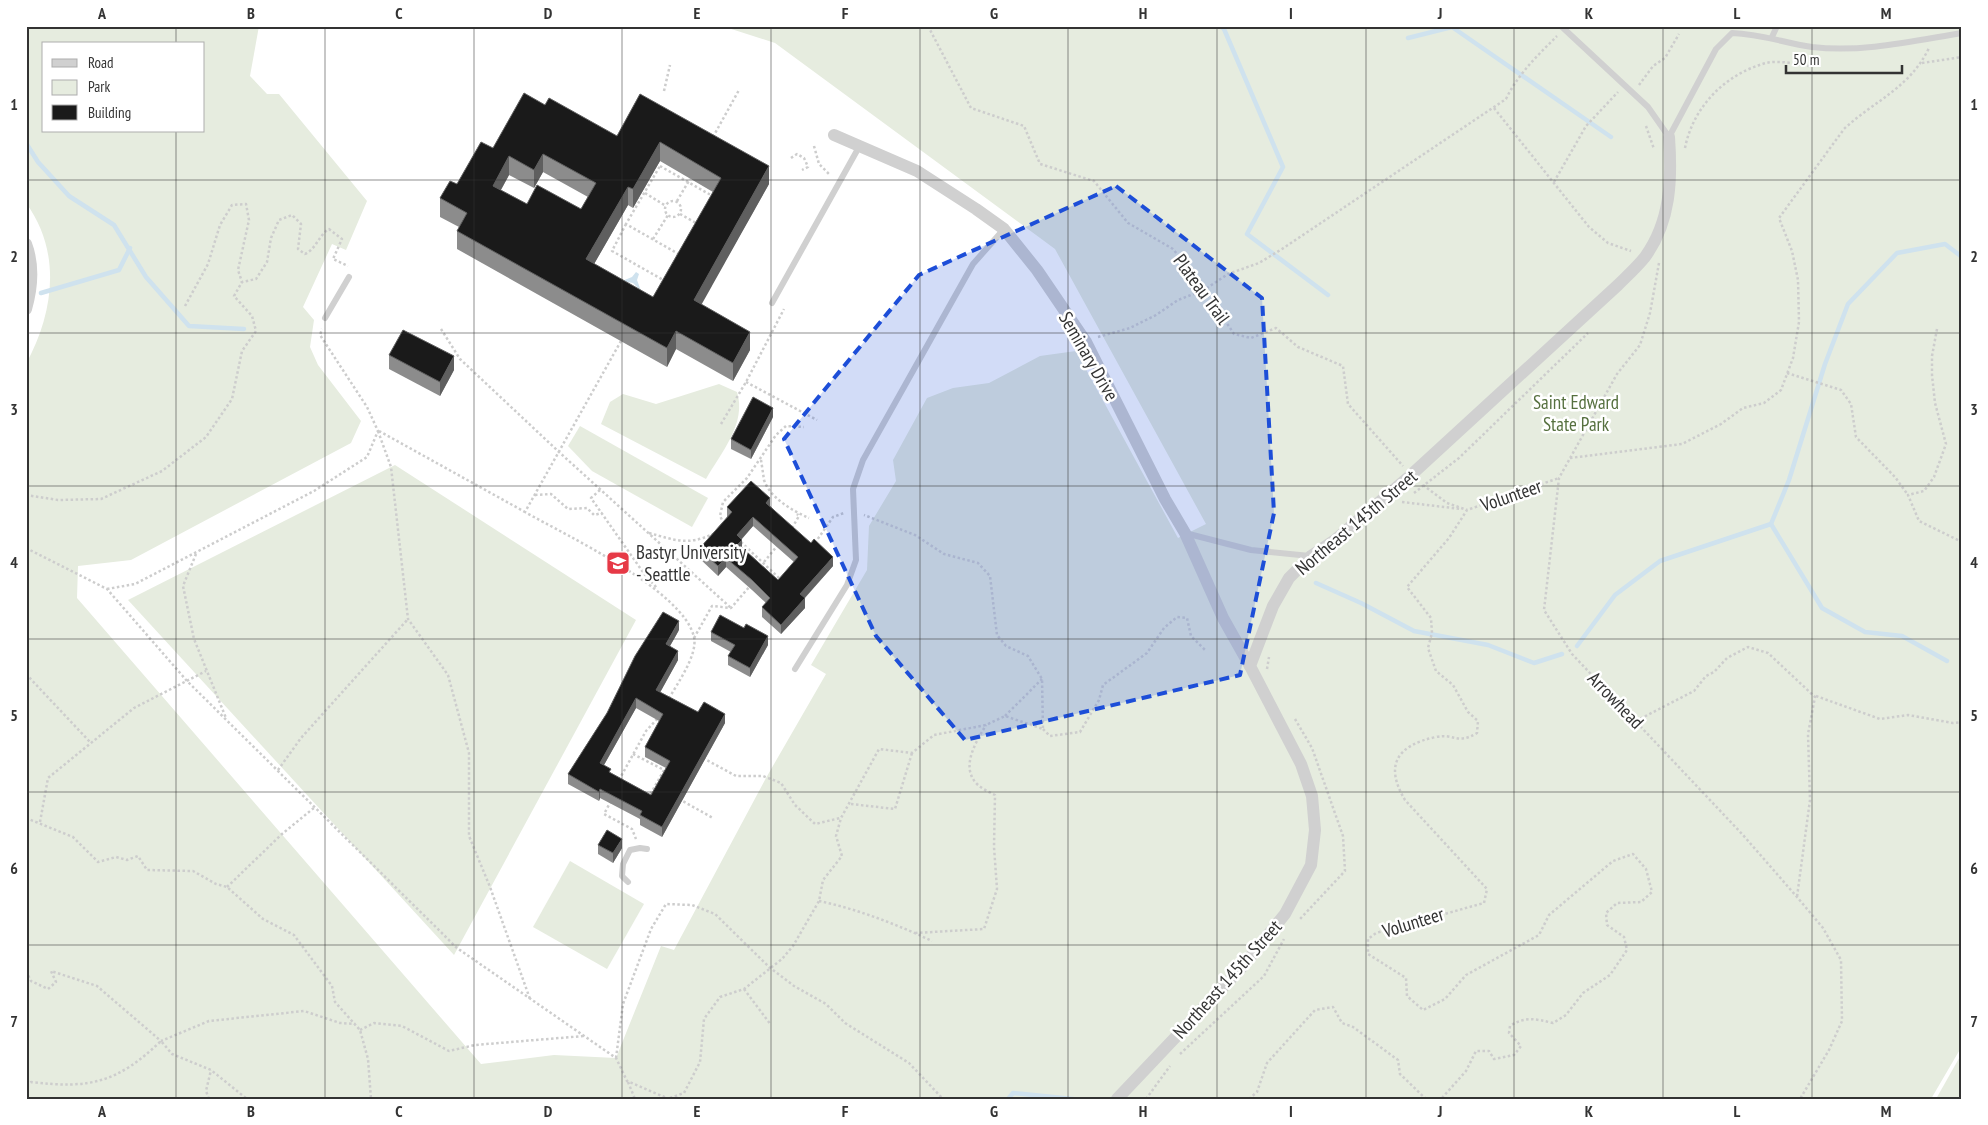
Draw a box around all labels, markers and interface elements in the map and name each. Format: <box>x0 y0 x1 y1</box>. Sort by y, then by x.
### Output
text: A <box>97 3 107 23</box>
text: B <box>247 3 255 23</box>
text: C <box>395 3 403 23</box>
text: D <box>544 3 553 23</box>
text: E <box>694 3 701 23</box>
text: F <box>842 3 849 23</box>
text: G <box>990 3 998 23</box>
text: H <box>1139 3 1147 23</box>
text: I <box>1289 3 1293 23</box>
text: J <box>1437 3 1442 23</box>
text: K <box>1585 3 1594 23</box>
text: L <box>1734 3 1741 23</box>
text: M <box>1881 3 1891 23</box>
legend <box>42 42 205 132</box>
scale bar <box>1786 42 1902 74</box>
text: 50 m <box>1793 50 1819 69</box>
text: Road <box>88 53 114 72</box>
text: Park <box>88 77 110 96</box>
text: 1 <box>10 94 18 114</box>
text: 1 <box>1970 94 1978 114</box>
text: Building <box>88 103 131 122</box>
text: 2 <box>10 246 18 266</box>
text: 2 <box>1970 246 1978 266</box>
street label: Plateau Trail <box>1168 249 1236 329</box>
street label: Seminary Drive <box>1054 307 1124 405</box>
park label: Saint Edward State Park <box>1533 390 1619 436</box>
text: 3 <box>10 399 18 419</box>
text: 3 <box>1970 399 1978 419</box>
street label: Northeast 145th Street <box>1290 464 1422 580</box>
street label: Volunteer <box>1476 473 1545 517</box>
place label: Bastyr University - Seattle <box>636 540 747 586</box>
school or university icon: Bastyr University - Seattle <box>605 550 631 576</box>
text: 4 <box>10 552 18 572</box>
text: 4 <box>1970 552 1978 572</box>
street label: Arrowhead <box>1583 666 1649 734</box>
text: 5 <box>10 705 18 725</box>
text: 5 <box>1970 705 1978 725</box>
text: 6 <box>10 858 18 878</box>
text: 6 <box>1970 858 1978 878</box>
street label: Volunteer <box>1378 901 1447 943</box>
street label: Northeast 145th Street <box>1167 914 1287 1043</box>
text: 7 <box>10 1011 18 1031</box>
text: 7 <box>1970 1011 1978 1031</box>
text: A <box>97 1101 107 1121</box>
text: B <box>247 1101 255 1121</box>
text: C <box>395 1101 403 1121</box>
text: D <box>544 1101 553 1121</box>
text: E <box>694 1101 701 1121</box>
text: F <box>842 1101 849 1121</box>
text: G <box>990 1101 998 1121</box>
text: H <box>1139 1101 1147 1121</box>
text: I <box>1289 1101 1293 1121</box>
text: J <box>1437 1101 1442 1121</box>
text: K <box>1585 1101 1594 1121</box>
text: L <box>1734 1101 1741 1121</box>
text: M <box>1881 1101 1891 1121</box>

